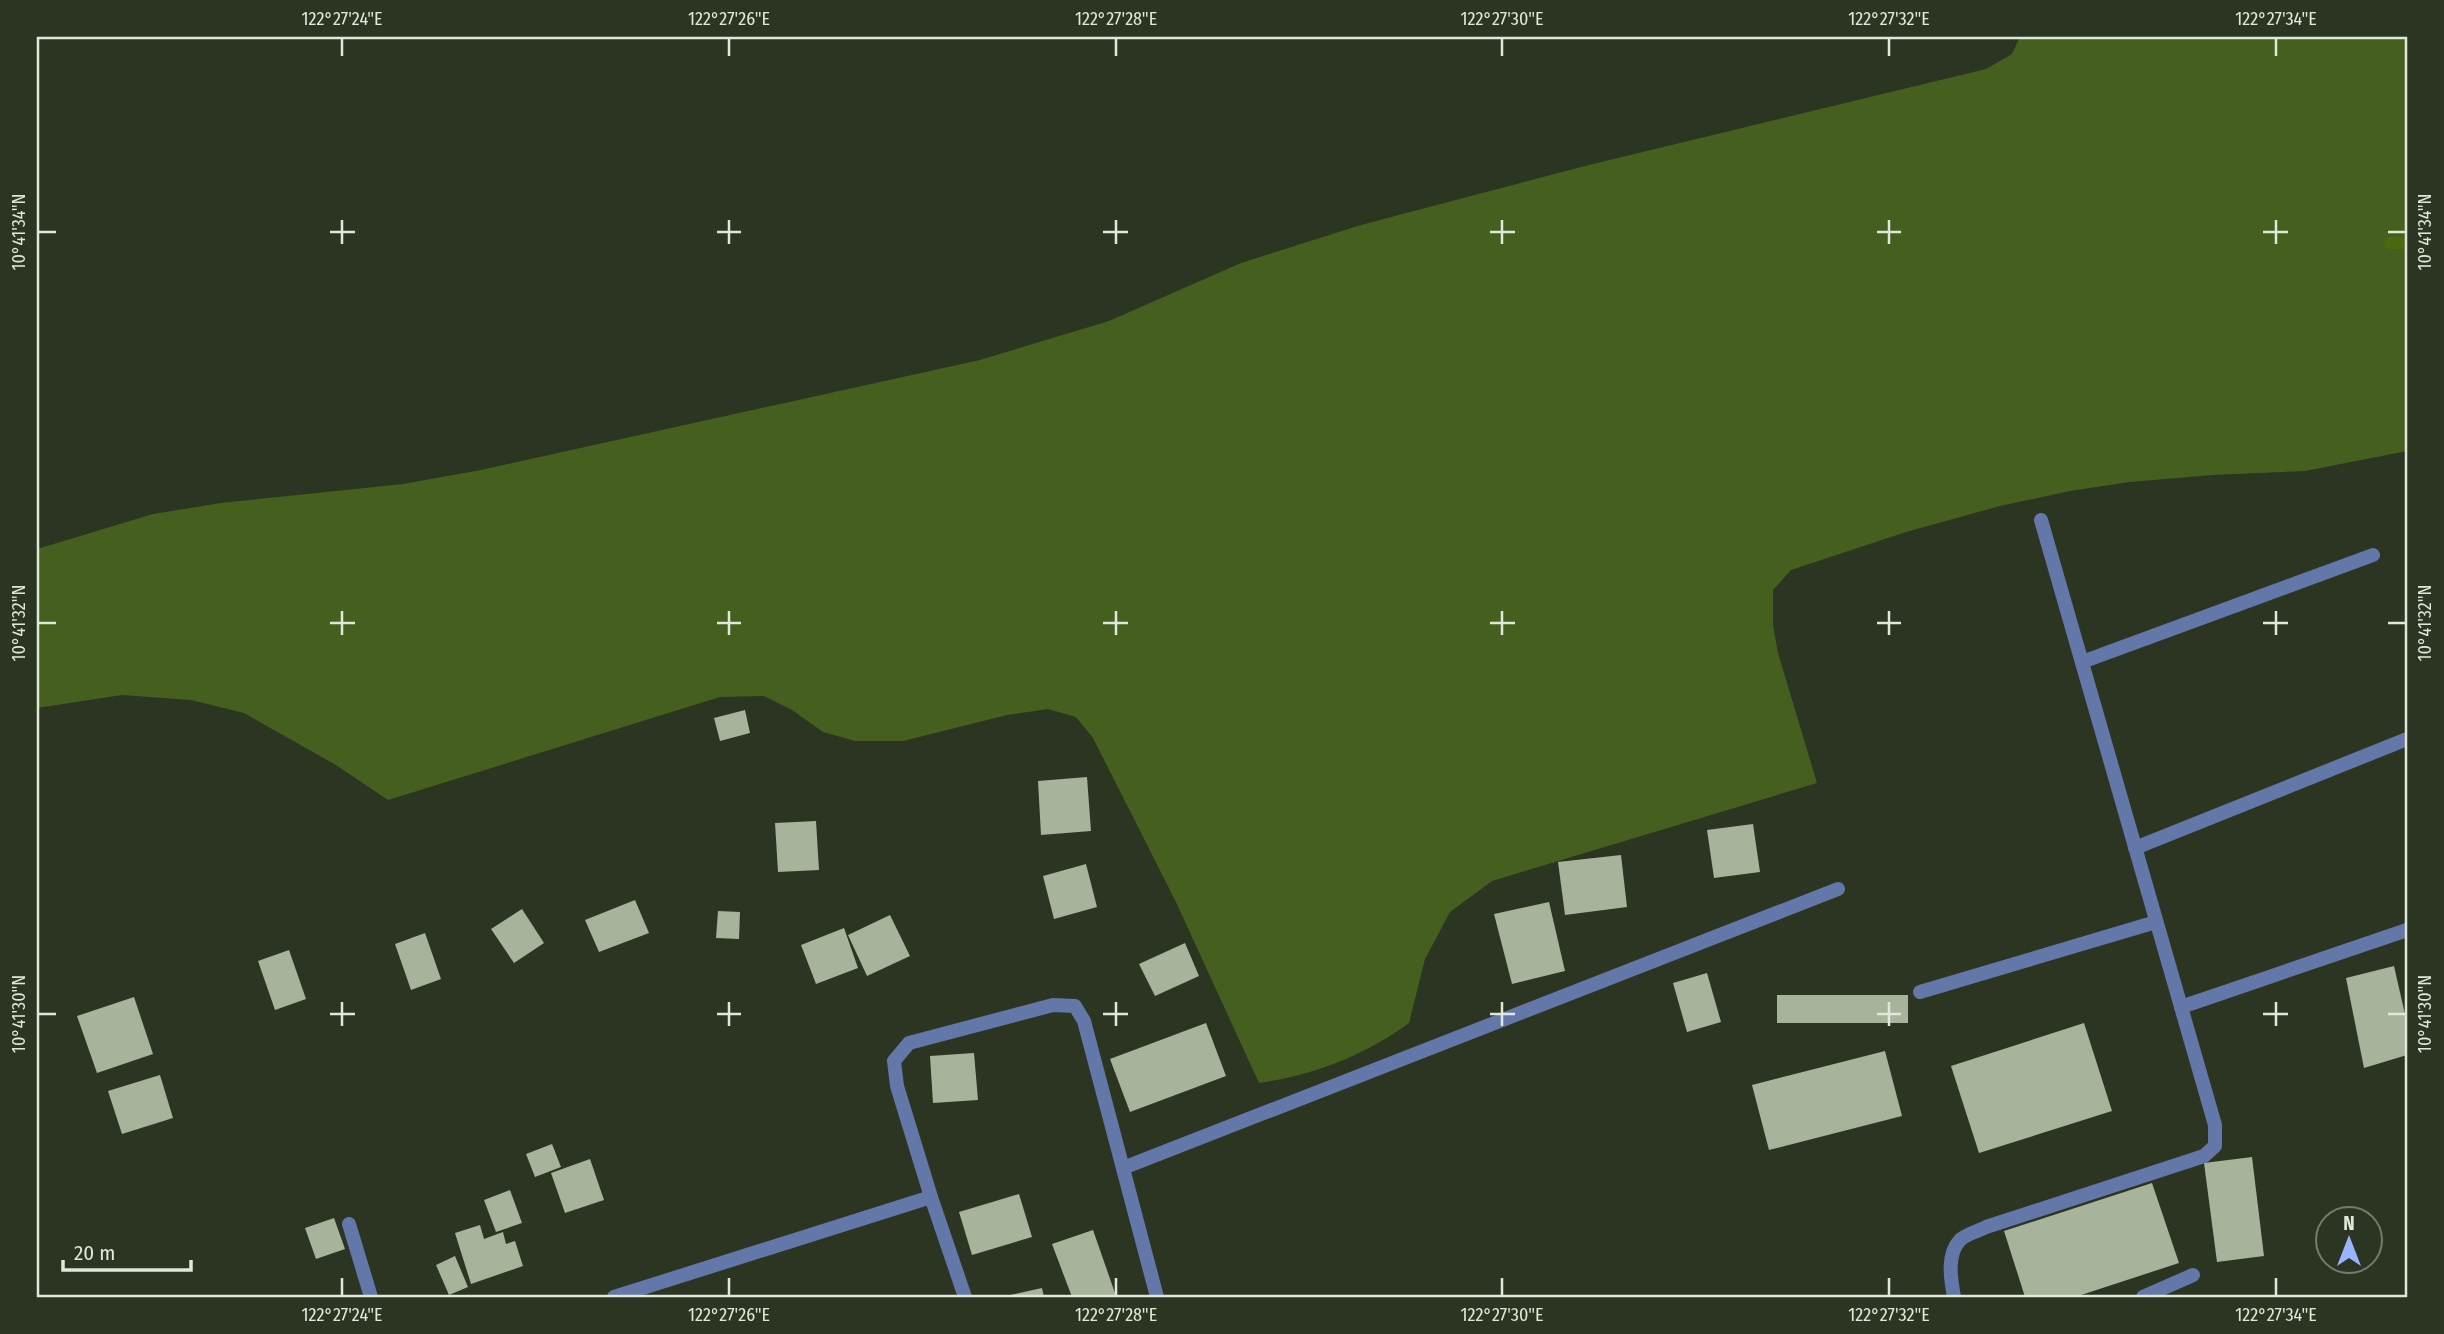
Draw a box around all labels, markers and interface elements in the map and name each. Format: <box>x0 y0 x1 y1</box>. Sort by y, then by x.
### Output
text: 122°27'24"E <box>302 8 382 30</box>
text: 122°27'26"E <box>688 8 770 30</box>
text: 122°27'28"E <box>1075 8 1157 30</box>
text: 122°27'30"E <box>1461 8 1543 30</box>
text: 122°27'32"E <box>1848 8 1930 30</box>
text: 122°27'34"E <box>2235 8 2317 30</box>
text: 10°41'34"N <box>8 194 30 270</box>
text: 10°41'34"N <box>2414 194 2436 270</box>
text: 10°41'32"N <box>8 585 30 661</box>
text: 10°41'32"N <box>2414 585 2436 661</box>
text: 10°41'30"N <box>8 975 30 1053</box>
text: 10°41'30"N <box>2414 975 2436 1053</box>
north arrow <box>2314 1204 2384 1274</box>
text: N <box>2343 1212 2355 1235</box>
scale bar <box>63 1229 191 1273</box>
text: 20 m <box>74 1240 115 1266</box>
text: 122°27'24"E <box>302 1304 382 1326</box>
text: 122°27'26"E <box>688 1304 770 1326</box>
text: 122°27'28"E <box>1075 1304 1157 1326</box>
text: 122°27'30"E <box>1461 1304 1543 1326</box>
text: 122°27'32"E <box>1848 1304 1930 1326</box>
text: 122°27'34"E <box>2235 1304 2317 1326</box>

